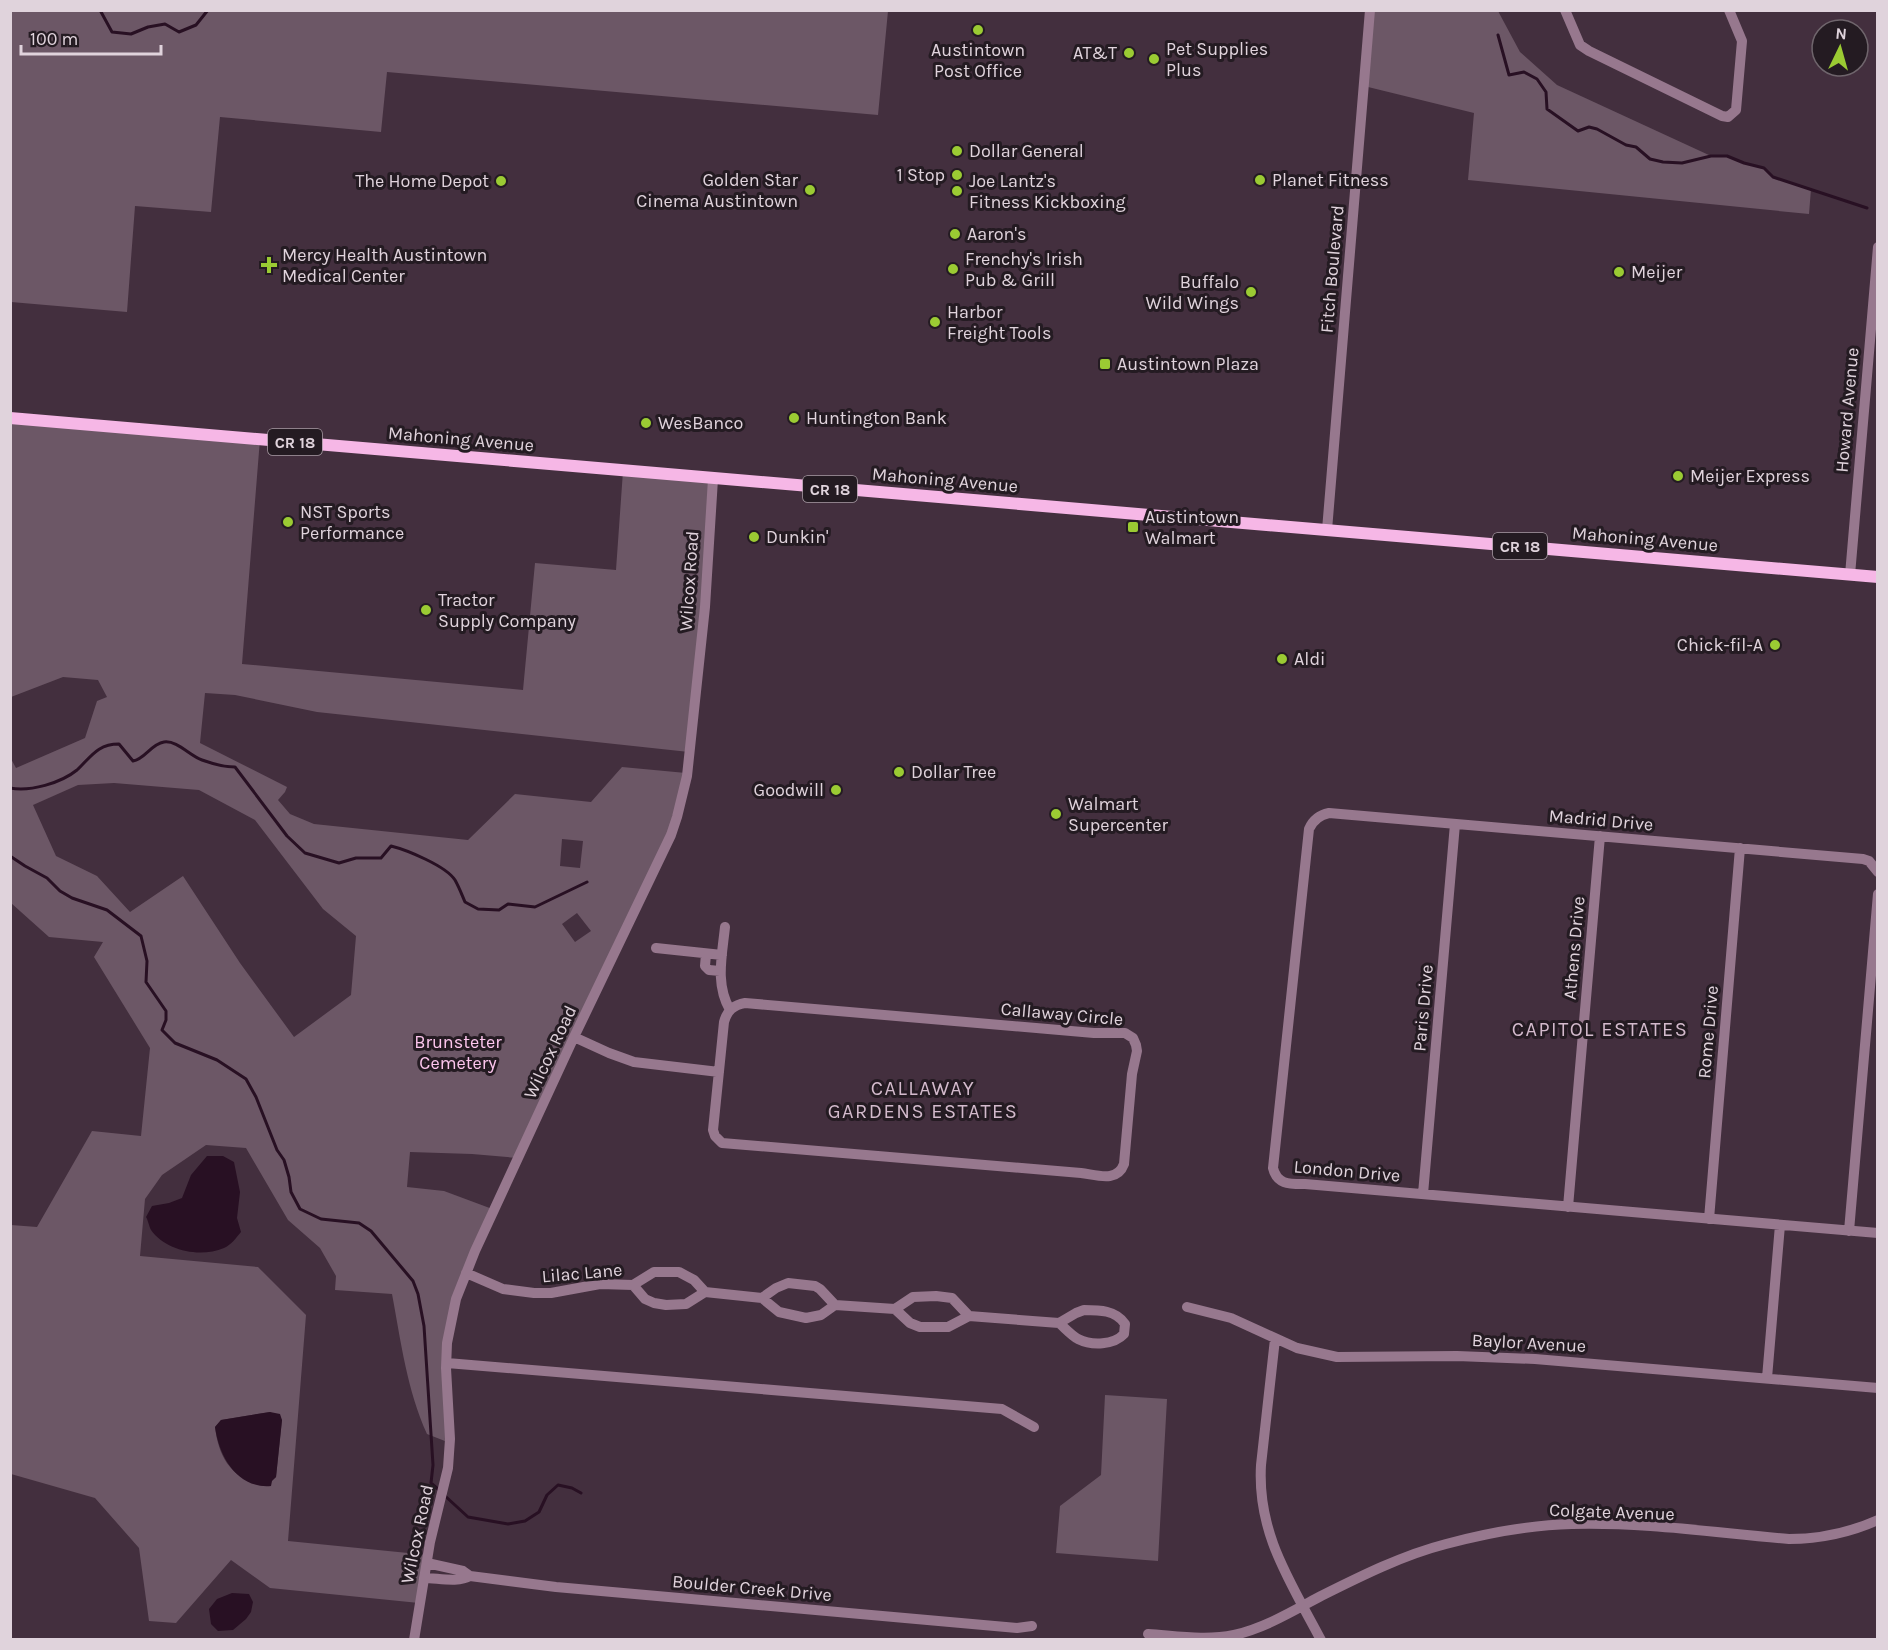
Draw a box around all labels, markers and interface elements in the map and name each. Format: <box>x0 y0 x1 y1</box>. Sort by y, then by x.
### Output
scale bar <box>21 18 160 56</box>
north arrow <box>1810 18 1870 78</box>
marker: Austintown Post Office <box>971 23 985 37</box>
text: N <box>1835 24 1848 44</box>
text: 100 m <box>30 28 78 50</box>
place label: Pet Supplies Plus <box>1166 38 1268 81</box>
place label: Austintown Post Office <box>931 39 1025 82</box>
place label: AT&T <box>1073 42 1117 64</box>
marker: AT&T <box>1122 46 1136 60</box>
marker: Pet Supplies Plus <box>1147 52 1161 66</box>
place label: Dollar General <box>969 140 1084 162</box>
marker: Dollar General <box>950 144 964 158</box>
place label: 1 Stop <box>897 164 945 186</box>
marker: 1 Stop <box>950 168 964 182</box>
place label: Golden Star Cinema Austintown <box>636 169 798 212</box>
place label: Planet Fitness <box>1272 169 1389 191</box>
place label: The Home Depot <box>355 170 489 192</box>
place label: Joe Lantz's Fitness Kickboxing <box>969 170 1126 213</box>
marker: Planet Fitness <box>1253 173 1267 187</box>
marker: The Home Depot <box>494 174 508 188</box>
marker: Golden Star Cinema Austintown <box>803 183 817 197</box>
marker: Joe Lantz's Fitness Kickboxing <box>950 184 964 198</box>
street label: Fitch Boulevard <box>1315 204 1349 334</box>
place label: Aaron's <box>967 223 1026 245</box>
marker: Aaron's <box>948 227 962 241</box>
place label: Mercy Health Austintown Medical Center <box>282 244 487 287</box>
place label: Frenchy's Irish Pub & Grill <box>965 248 1083 291</box>
marker: Mercy Health Austintown Medical Center <box>260 256 278 274</box>
place label: Meijer <box>1631 261 1683 283</box>
marker: Frenchy's Irish Pub & Grill <box>946 262 960 276</box>
marker: Meijer <box>1612 265 1626 279</box>
place label: Buffalo Wild Wings <box>1146 271 1239 314</box>
marker: Buffalo Wild Wings <box>1244 285 1258 299</box>
place label: Harbor Freight Tools <box>947 301 1051 344</box>
marker: Harbor Freight Tools <box>928 315 942 329</box>
street label: Howard Avenue <box>1831 347 1863 473</box>
place label: Austintown Plaza <box>1117 353 1259 375</box>
marker: Austintown Plaza <box>1098 357 1112 371</box>
place label: Huntington Bank <box>806 407 947 429</box>
marker: Huntington Bank <box>787 411 801 425</box>
place label: WesBanco <box>658 412 743 434</box>
marker: WesBanco <box>639 416 653 430</box>
street label: Mahoning Avenue <box>387 422 535 456</box>
road number: CR 18 <box>268 429 322 455</box>
street label: Mahoning Avenue <box>871 463 1019 497</box>
place label: Meijer Express <box>1690 465 1810 487</box>
marker: Meijer Express <box>1671 469 1685 483</box>
road number: CR 18 <box>803 476 857 502</box>
place label: NST Sports Performance <box>300 501 404 544</box>
place label: Austintown Walmart <box>1145 506 1239 549</box>
marker: NST Sports Performance <box>281 515 295 529</box>
marker: Austintown Walmart <box>1126 520 1140 534</box>
street label: Mahoning Avenue <box>1571 522 1719 556</box>
place label: Dunkin' <box>766 526 828 548</box>
street label: Wilcox Road <box>675 530 703 632</box>
marker: Dunkin' <box>747 530 761 544</box>
road number: CR 18 <box>1493 533 1547 559</box>
place label: Tractor Supply Company <box>438 589 577 632</box>
marker: Tractor Supply Company <box>419 603 433 617</box>
place label: Chick-fil-A <box>1677 634 1763 656</box>
marker: Chick-fil-A <box>1768 638 1782 652</box>
place label: Aldi <box>1294 648 1325 670</box>
marker: Aldi <box>1275 652 1289 666</box>
place label: Dollar Tree <box>911 761 996 783</box>
marker: Dollar Tree <box>892 765 906 779</box>
place label: Goodwill <box>754 779 824 801</box>
marker: Goodwill <box>829 783 843 797</box>
place label: Walmart Supercenter <box>1068 793 1168 836</box>
street label: Madrid Drive <box>1548 804 1654 836</box>
marker: Walmart Supercenter <box>1049 807 1063 821</box>
street label: Athens Drive <box>1559 895 1589 1001</box>
street label: Paris Drive <box>1408 963 1438 1053</box>
street label: Rome Drive <box>1693 985 1723 1079</box>
street label: Callaway Circle <box>1000 998 1124 1030</box>
street label: Wilcox Road <box>519 1002 581 1102</box>
district label: CAPITOL ESTATES <box>1512 1018 1688 1041</box>
park label: Brunsteter Cemetery <box>414 1031 502 1074</box>
district label: CALLAWAY GARDENS ESTATES <box>828 1077 1018 1123</box>
street label: London Drive <box>1293 1155 1401 1187</box>
street label: Lilac Lane <box>541 1259 623 1287</box>
street label: Baylor Avenue <box>1471 1329 1587 1357</box>
street label: Wilcox Road <box>396 1483 438 1585</box>
street label: Colgate Avenue <box>1549 1499 1675 1525</box>
street label: Boulder Creek Drive <box>671 1570 833 1606</box>

